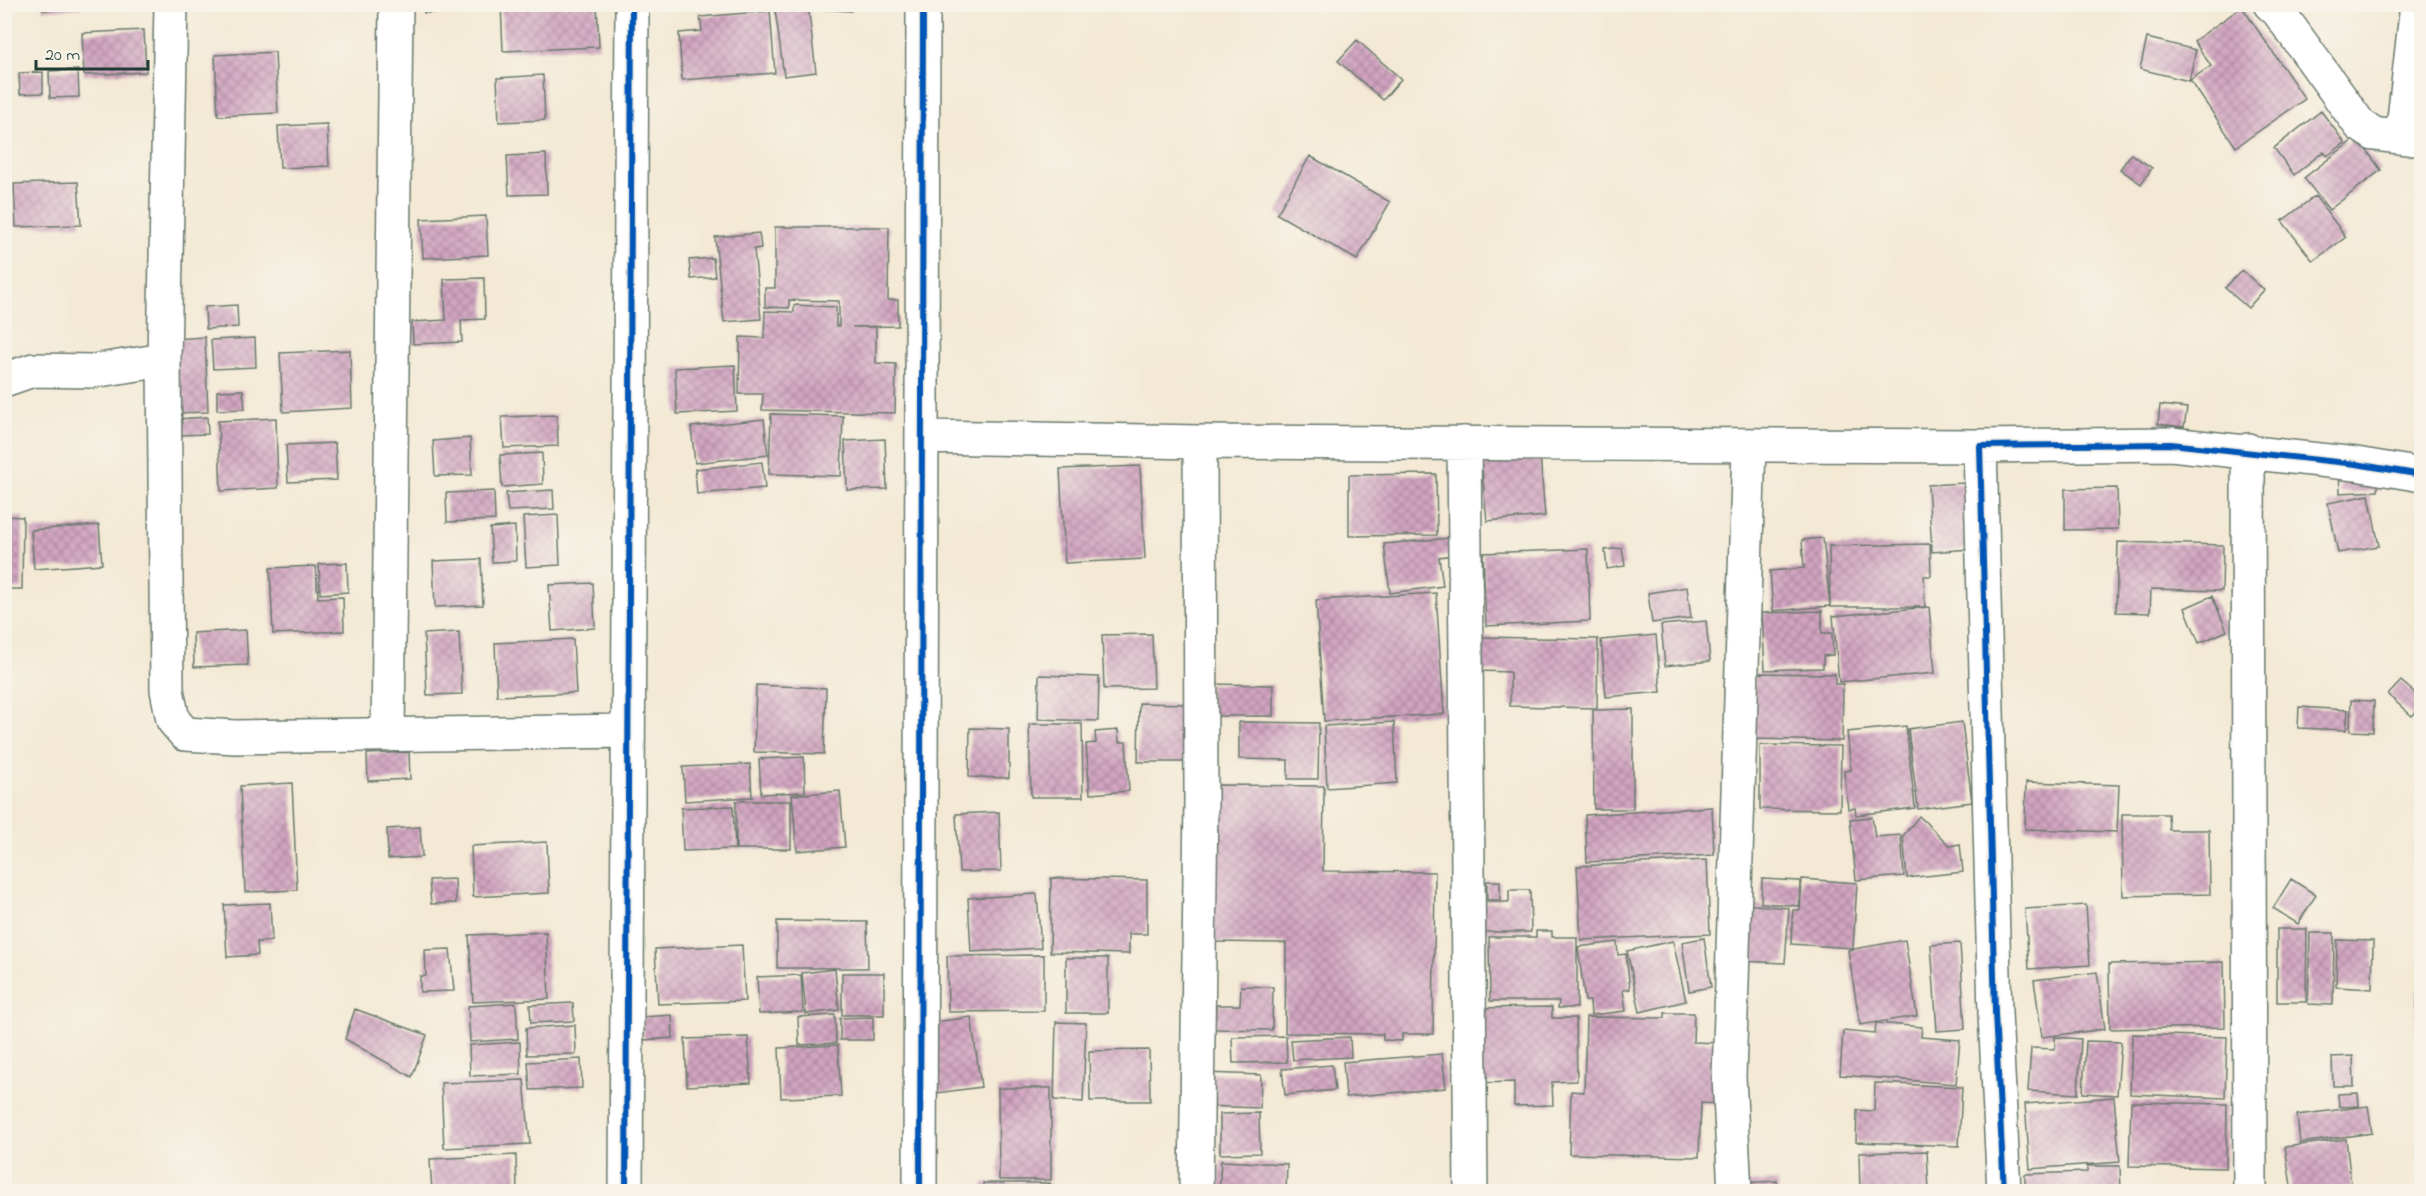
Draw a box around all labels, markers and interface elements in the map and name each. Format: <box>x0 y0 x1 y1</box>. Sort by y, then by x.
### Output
scale bar <box>36 33 148 71</box>
text: 20 m <box>45 43 80 69</box>

